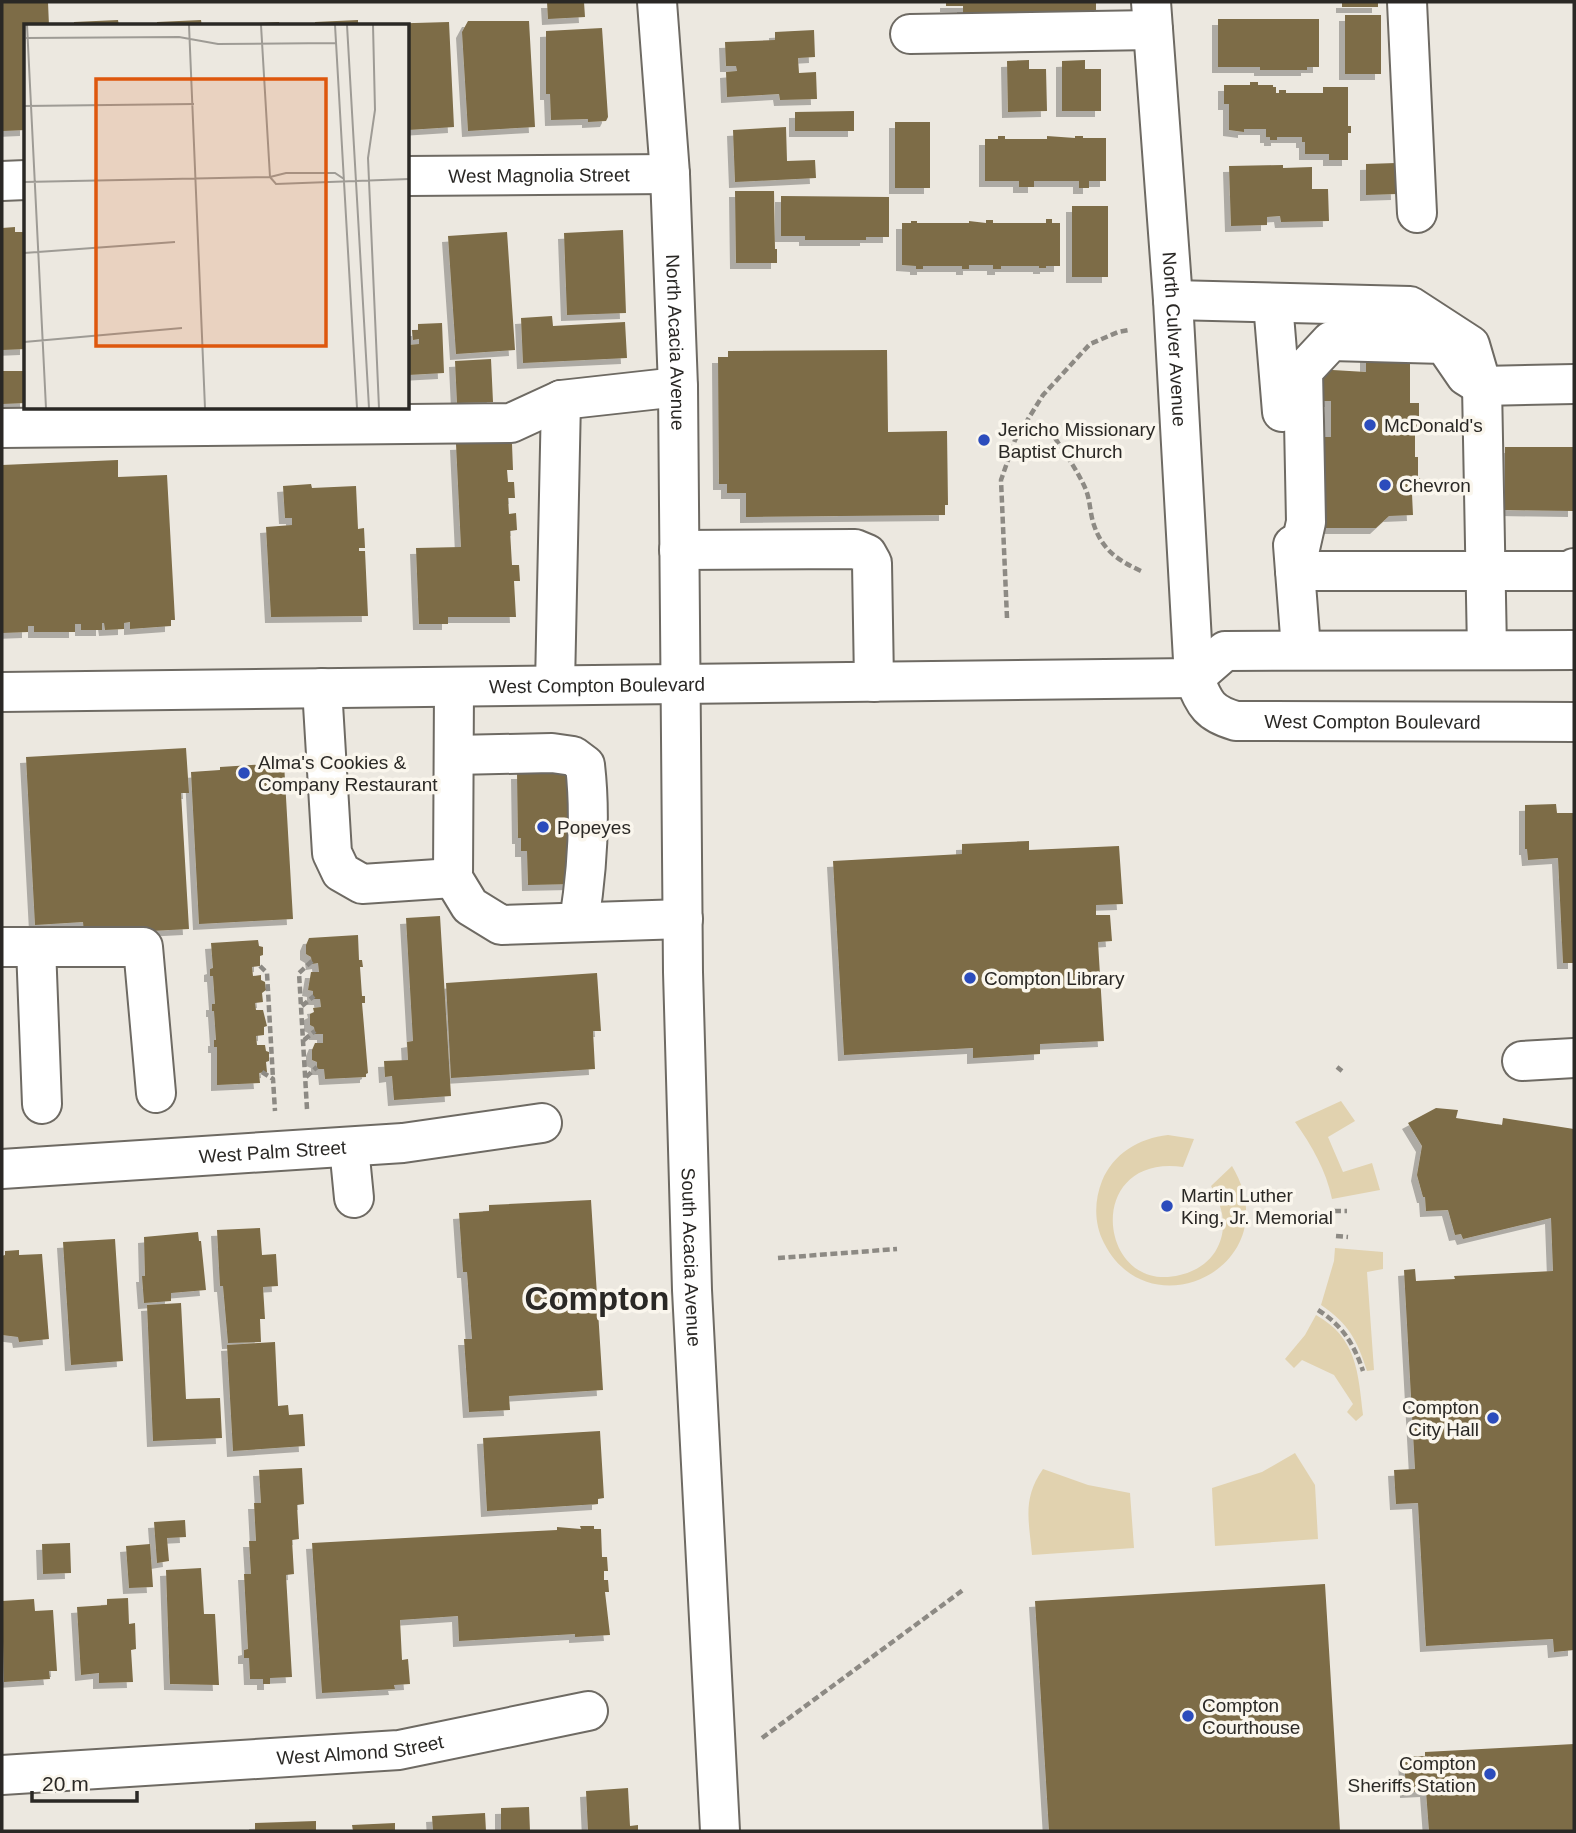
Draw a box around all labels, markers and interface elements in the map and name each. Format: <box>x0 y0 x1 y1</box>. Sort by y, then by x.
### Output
inset map <box>24 24 410 410</box>
street label: West Magnolia Street <box>448 164 631 186</box>
street label: North Culver Avenue <box>1159 251 1191 427</box>
street label: North Acacia Avenue <box>663 254 689 431</box>
place label: McDonald's <box>1384 415 1483 436</box>
marker: McDonald's <box>1362 417 1378 433</box>
place label: Jericho Missionary Baptist Church <box>998 419 1156 462</box>
marker: Jericho Missionary Baptist Church <box>976 432 992 448</box>
place label: Chevron <box>1399 475 1471 496</box>
marker: Chevron <box>1377 477 1393 493</box>
street label: West Compton Boulevard <box>489 673 705 697</box>
street label: West Compton Boulevard <box>1264 711 1481 732</box>
place label: Alma's Cookies & Company Restaurant <box>258 752 438 795</box>
marker: Alma's Cookies & Company Restaurant <box>236 765 252 781</box>
place label: Popeyes <box>557 817 631 838</box>
marker: Popeyes <box>535 819 551 835</box>
place label: Compton Library <box>984 968 1125 989</box>
marker: Compton Library <box>962 970 978 986</box>
street label: West Palm Street <box>198 1136 347 1167</box>
street label: South Acacia Avenue <box>678 1167 705 1347</box>
place label: Martin Luther King, Jr. Memorial <box>1181 1185 1333 1228</box>
marker: Martin Luther King, Jr. Memorial <box>1159 1198 1175 1214</box>
district label: Compton <box>525 1280 669 1317</box>
place label: Compton City Hall <box>1402 1397 1479 1440</box>
marker: Compton City Hall <box>1485 1410 1501 1426</box>
place label: Compton Courthouse <box>1202 1695 1300 1738</box>
marker: Compton Courthouse <box>1180 1708 1196 1724</box>
street label: West Almond Street <box>276 1730 446 1768</box>
place label: Compton Sheriffs Station <box>1347 1753 1476 1796</box>
scale bar <box>32 1759 136 1803</box>
marker: Compton Sheriffs Station <box>1482 1766 1498 1782</box>
text: 20 m <box>42 1772 89 1795</box>

